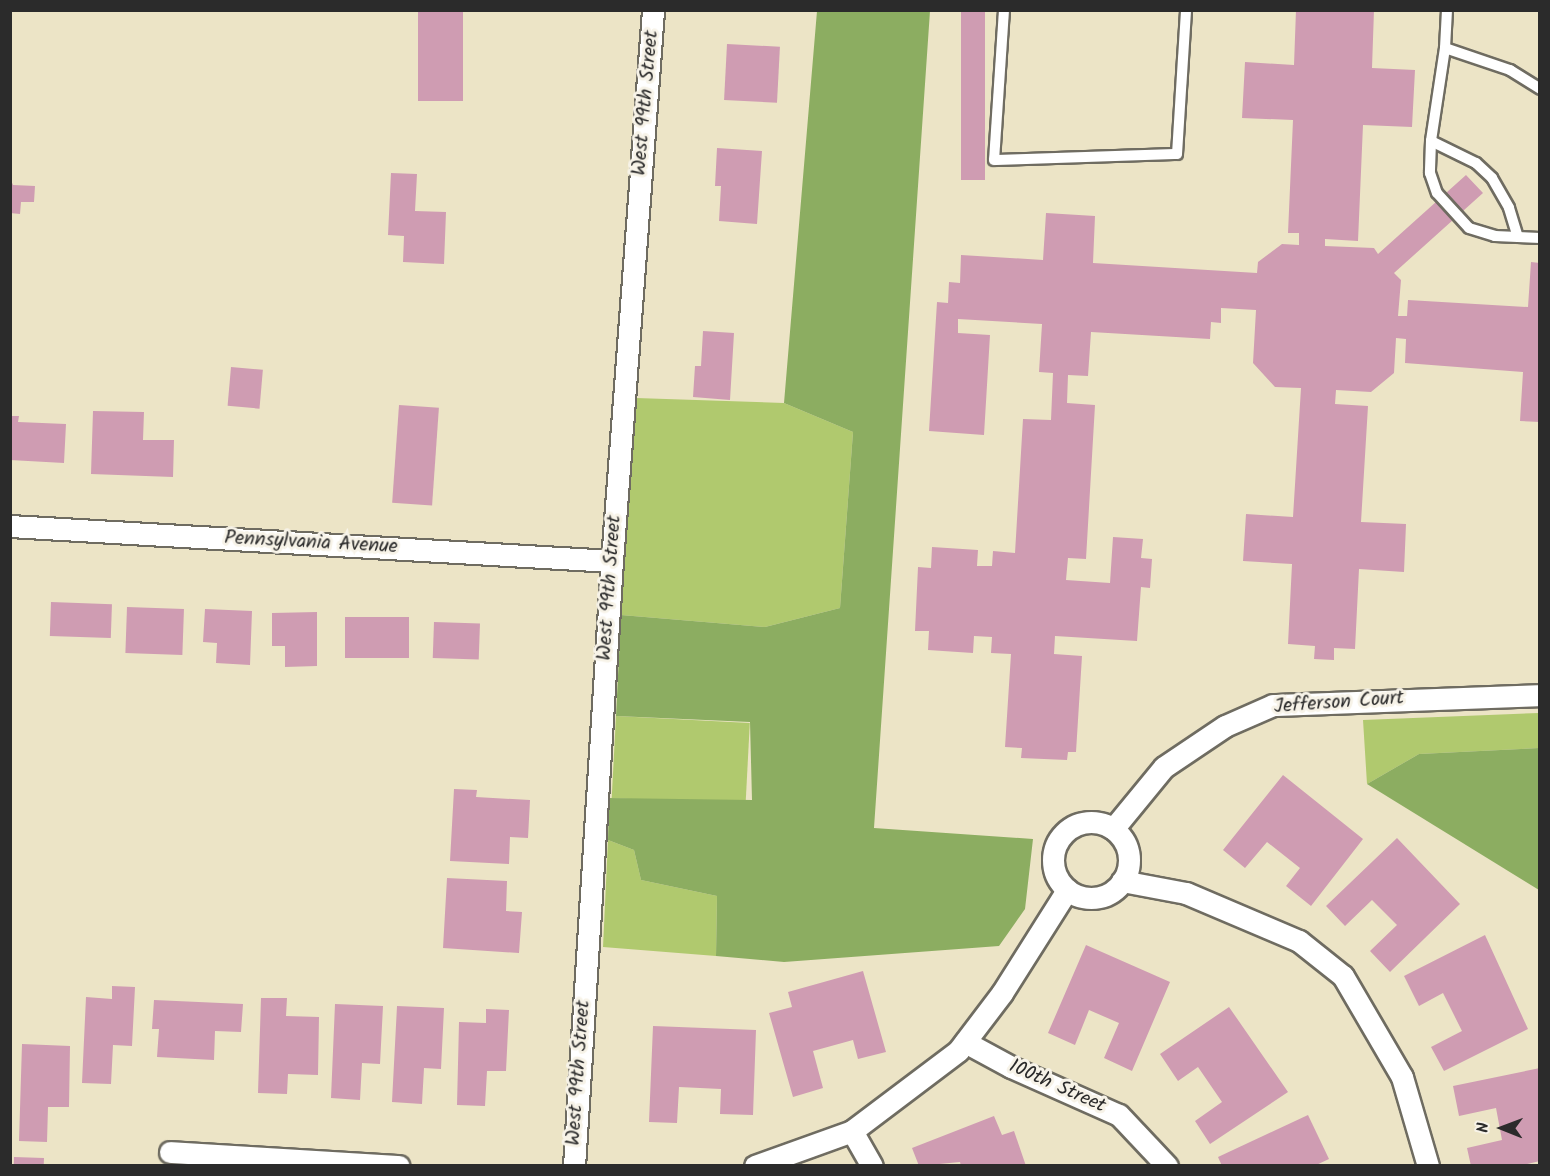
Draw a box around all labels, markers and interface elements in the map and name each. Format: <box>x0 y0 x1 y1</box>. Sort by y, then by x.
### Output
street label: West 99th Street <box>628 29 664 177</box>
street label: West 99th Street <box>593 515 627 661</box>
street label: Pennsylvania Avenue <box>224 526 398 560</box>
street label: Jefferson Court <box>1273 686 1405 720</box>
street label: West 99th Street <box>562 1000 596 1146</box>
street label: 100th Street <box>1005 1055 1109 1119</box>
north arrow <box>1472 1098 1532 1158</box>
text: N <box>1471 1122 1496 1133</box>

